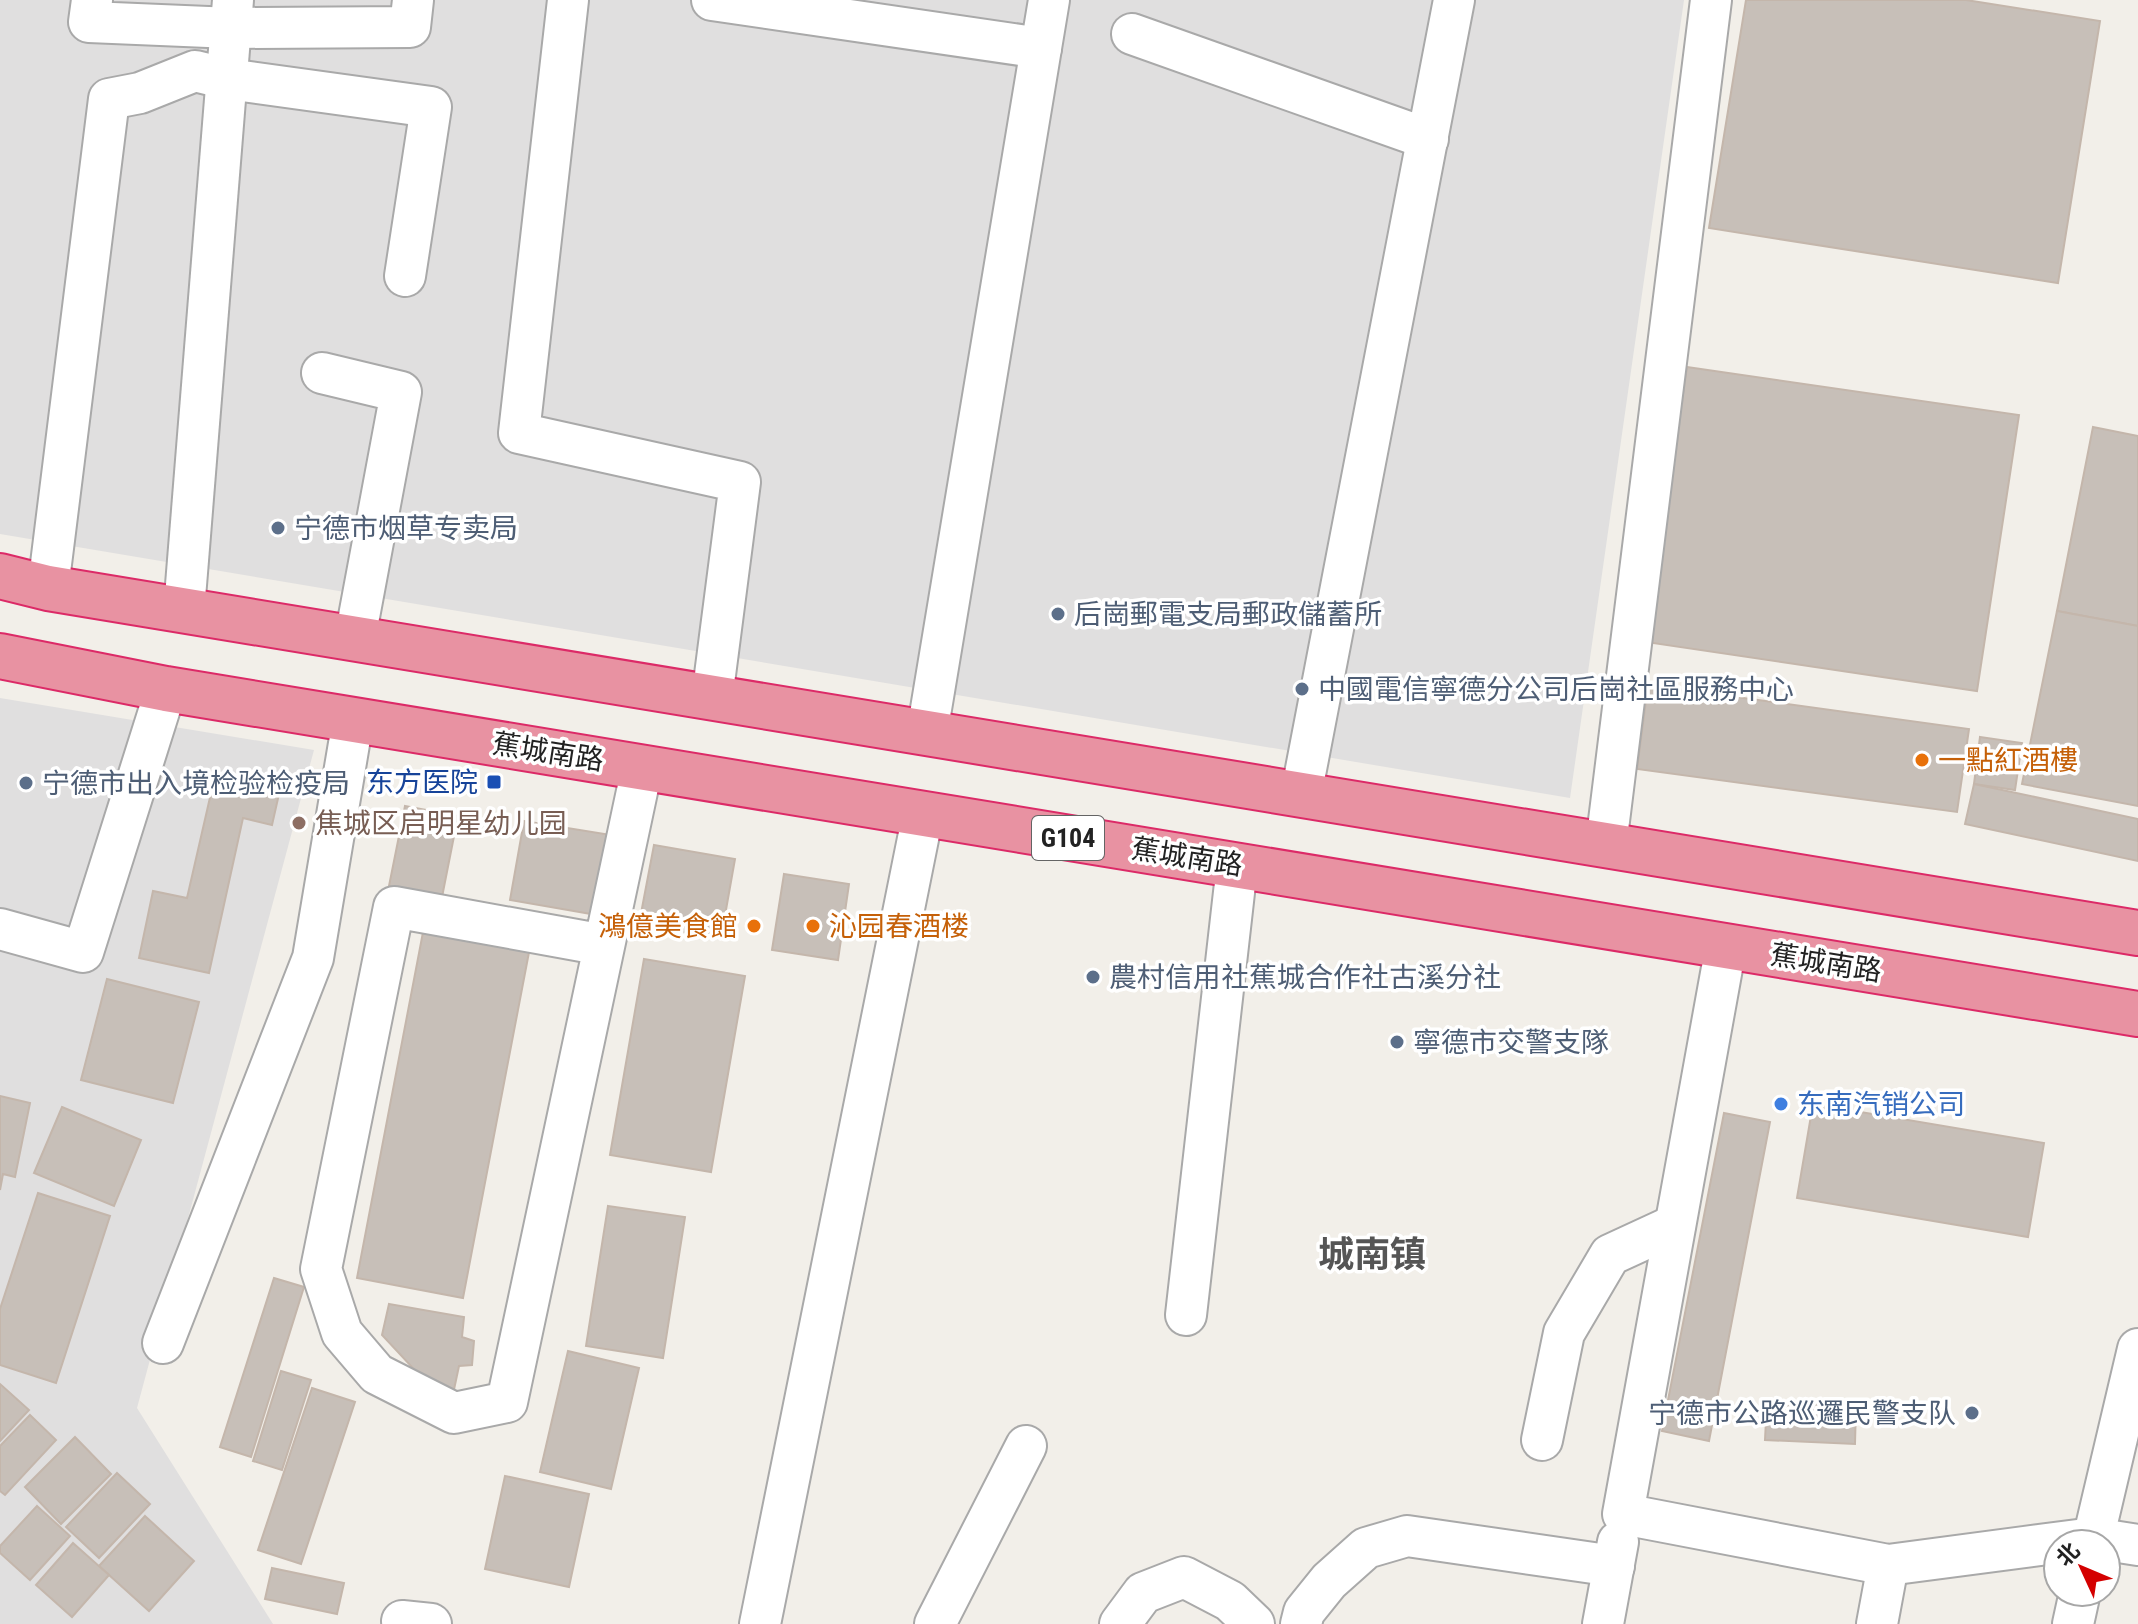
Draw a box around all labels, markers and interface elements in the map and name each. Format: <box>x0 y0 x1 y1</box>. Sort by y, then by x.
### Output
place label: 宁德市烟草专卖局 <box>294 512 518 545</box>
marker: 宁德市烟草专卖局 <box>269 519 287 537</box>
place label: 后崗郵電支局郵政儲蓄所 <box>1074 598 1382 631</box>
marker: 后崗郵電支局郵政儲蓄所 <box>1049 605 1067 623</box>
place label: 中國電信寧德分公司后崗社區服務中心 <box>1318 673 1794 706</box>
marker: 中國電信寧德分公司后崗社區服務中心 <box>1293 680 1311 698</box>
street label: 蕉城南路 <box>490 727 606 777</box>
place label: 一點紅酒樓 <box>1938 744 2078 777</box>
marker: 一點紅酒樓 <box>1913 751 1931 769</box>
place label: 东方医院 <box>366 766 478 799</box>
place label: 宁德市出入境检验检疫局 <box>42 767 350 800</box>
marker: 东方医院 <box>485 773 503 791</box>
marker: 宁德市出入境检验检疫局 <box>17 774 35 792</box>
place label: 焦城区启明星幼儿园 <box>315 807 567 840</box>
marker: 焦城区启明星幼儿园 <box>290 814 308 832</box>
road number: G104 <box>1032 816 1104 860</box>
street label: 蕉城南路 <box>1129 832 1245 882</box>
place label: 鴻億美食館 <box>598 910 738 943</box>
place label: 沁园春酒楼 <box>829 910 969 943</box>
marker: 鴻億美食館 <box>745 917 763 935</box>
marker: 沁园春酒楼 <box>804 917 822 935</box>
street label: 蕉城南路 <box>1768 938 1884 988</box>
place label: 農村信用社蕉城合作社古溪分社 <box>1109 961 1501 994</box>
marker: 農村信用社蕉城合作社古溪分社 <box>1084 968 1102 986</box>
place label: 寧德市交警支隊 <box>1413 1026 1609 1059</box>
marker: 寧德市交警支隊 <box>1388 1033 1406 1051</box>
place label: 东南汽销公司 <box>1797 1088 1965 1121</box>
marker: 东南汽销公司 <box>1772 1095 1790 1113</box>
district label: 城南镇 <box>1318 1234 1426 1276</box>
place label: 宁德市公路巡邏民警支队 <box>1648 1397 1956 1430</box>
marker: 宁德市公路巡邏民警支队 <box>1963 1404 1981 1422</box>
north arrow <box>2042 1528 2122 1608</box>
text: 北 <box>2051 1538 2085 1571</box>

